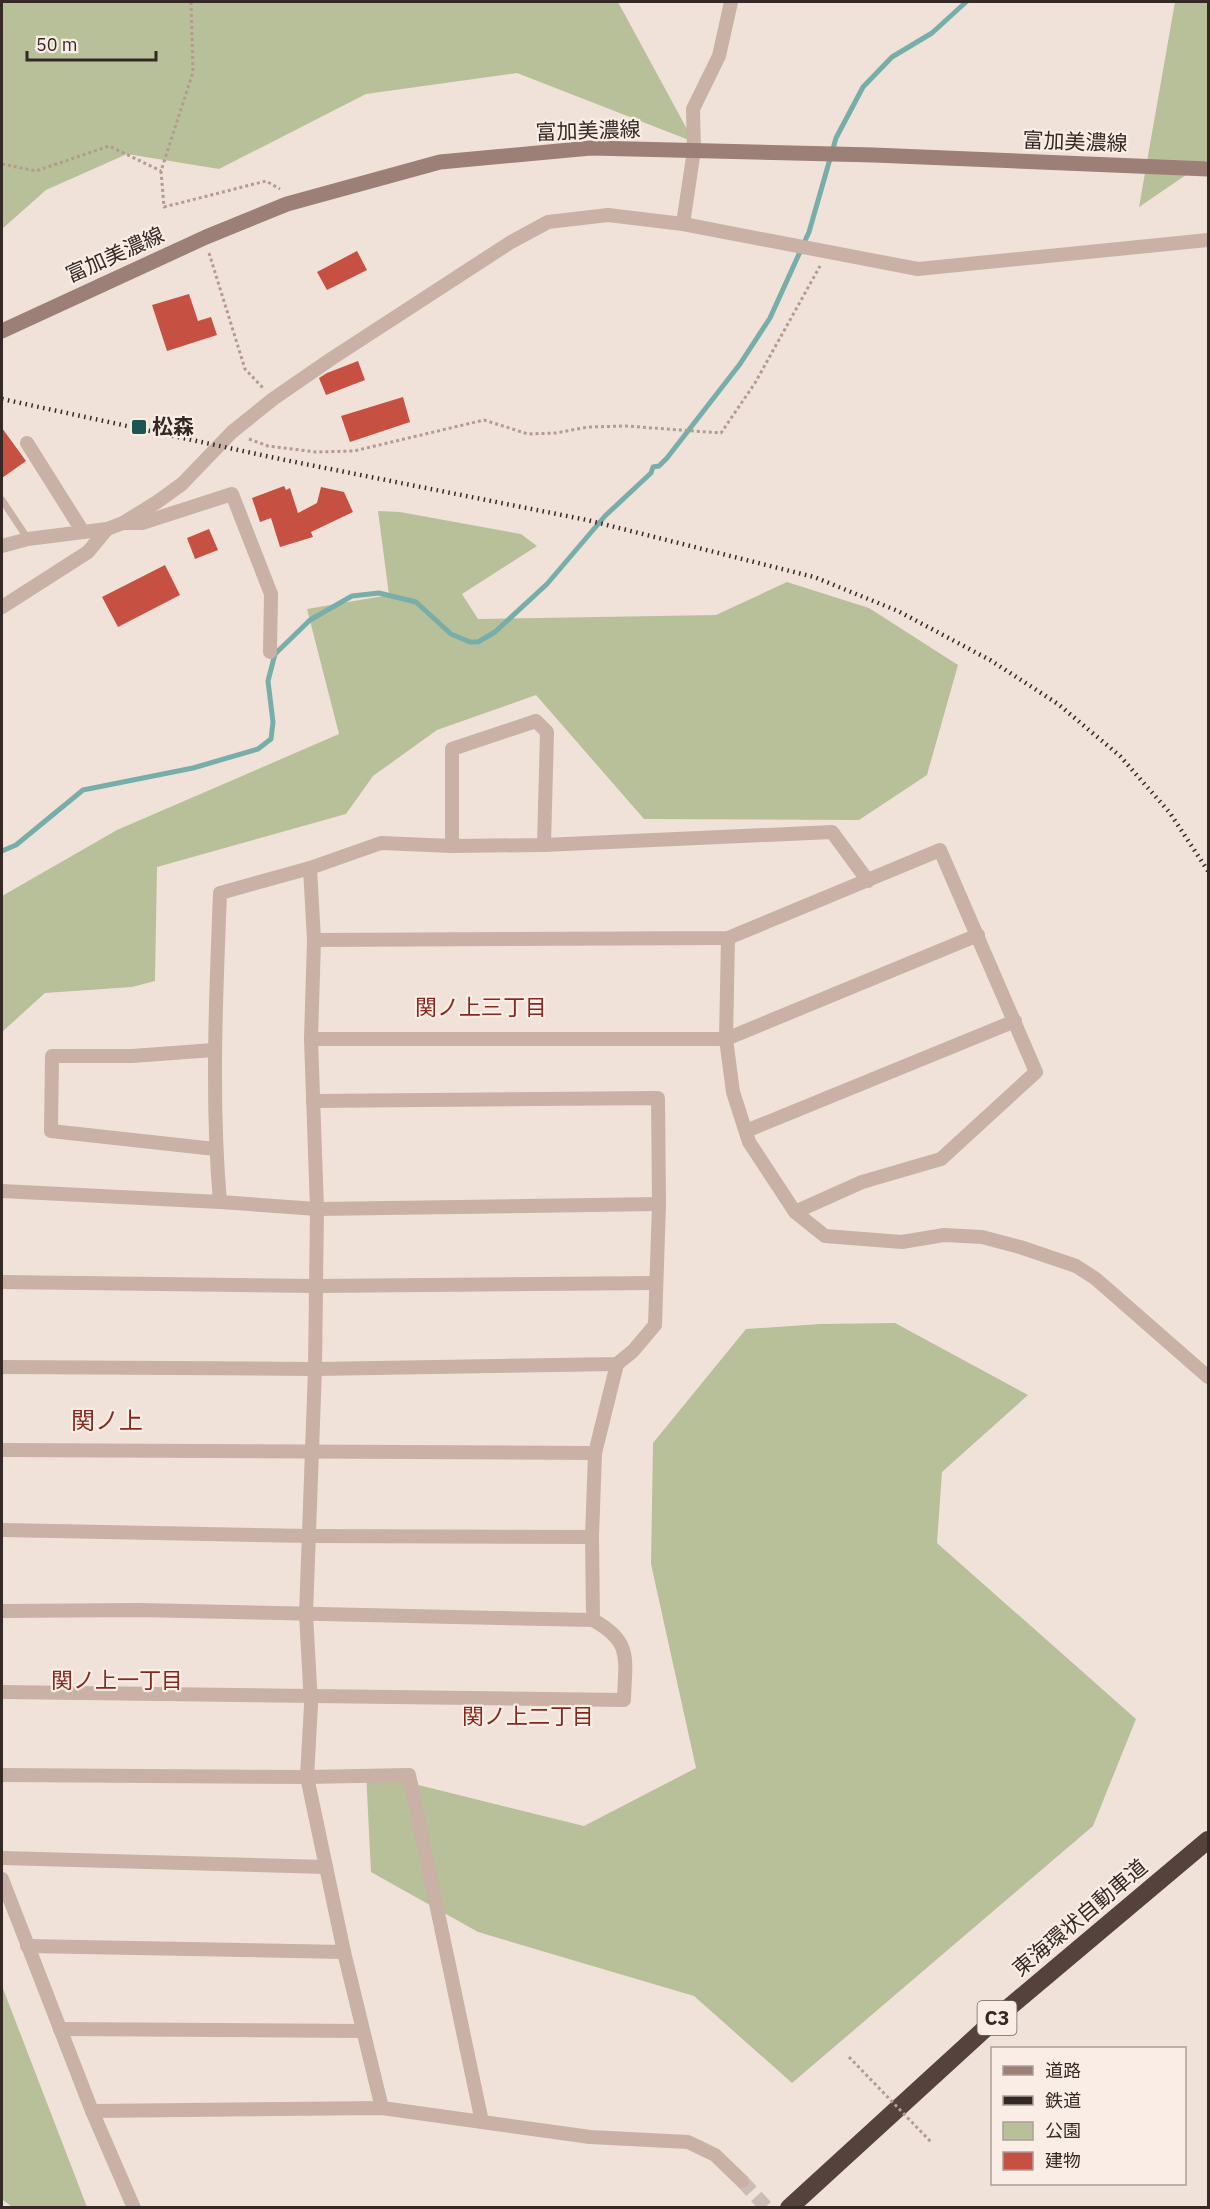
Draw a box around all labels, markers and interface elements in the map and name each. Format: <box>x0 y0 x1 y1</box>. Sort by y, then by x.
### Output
scale bar <box>27 24 156 62</box>
text: 50 m <box>36 33 78 56</box>
street label: 富加美濃線 <box>535 114 641 146</box>
street label: 富加美濃線 <box>1022 125 1128 157</box>
street label: 富加美濃線 <box>61 220 168 288</box>
place label: 松森 <box>152 412 194 440</box>
marker: 松森 <box>130 418 148 436</box>
district label: 関ノ上三丁目 <box>415 992 547 1021</box>
district label: 関ノ上 <box>71 1404 143 1436</box>
district label: 関ノ上一丁目 <box>51 1665 183 1694</box>
district label: 関ノ上二丁目 <box>462 1701 594 1730</box>
street label: 東海環状自動車道 <box>1006 1853 1153 1982</box>
road number: C3 <box>978 2001 1016 2035</box>
legend <box>991 2047 1186 2185</box>
text: 道路 <box>1045 2059 1081 2082</box>
text: 鉄道 <box>1045 2089 1081 2112</box>
text: 公園 <box>1045 2119 1081 2142</box>
text: 建物 <box>1045 2149 1081 2172</box>

